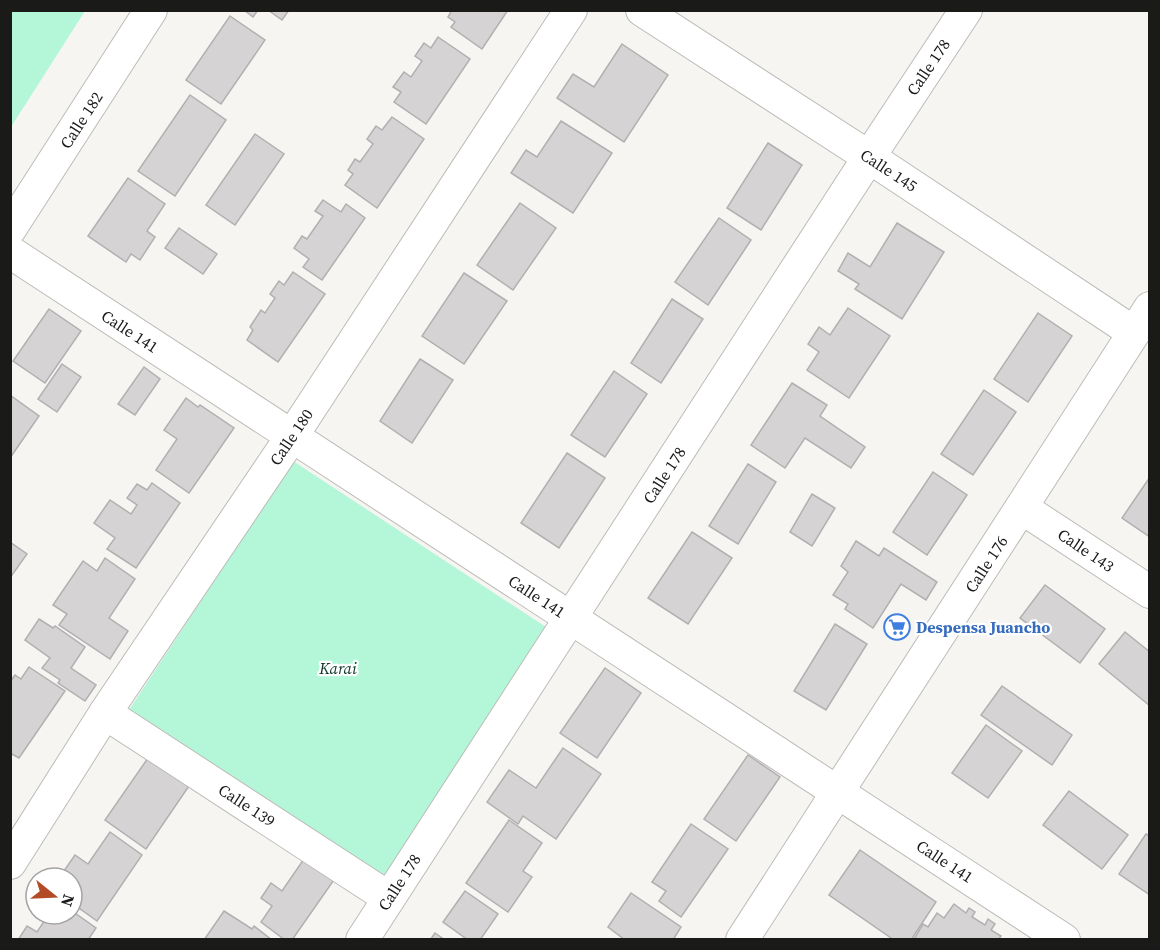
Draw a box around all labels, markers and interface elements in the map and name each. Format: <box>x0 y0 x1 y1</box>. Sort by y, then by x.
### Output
street label: Calle 178 <box>901 34 955 100</box>
street label: Calle 182 <box>54 87 108 153</box>
street label: Calle 145 <box>856 143 922 197</box>
street label: Calle 141 <box>97 304 163 358</box>
street label: Calle 180 <box>264 404 318 470</box>
street label: Calle 178 <box>637 442 691 508</box>
street label: Calle 143 <box>1053 523 1119 577</box>
street label: Calle 176 <box>959 531 1013 597</box>
street label: Calle 141 <box>504 569 570 623</box>
supermarket icon: Despensa Juancho <box>882 612 912 642</box>
place label: Despensa Juancho <box>916 616 1050 638</box>
park label: Karai <box>318 657 357 679</box>
street label: Calle 139 <box>214 778 280 832</box>
street label: Calle 141 <box>912 834 978 888</box>
street label: Calle 178 <box>372 849 426 915</box>
north arrow <box>24 866 84 926</box>
text: N <box>56 892 81 910</box>

